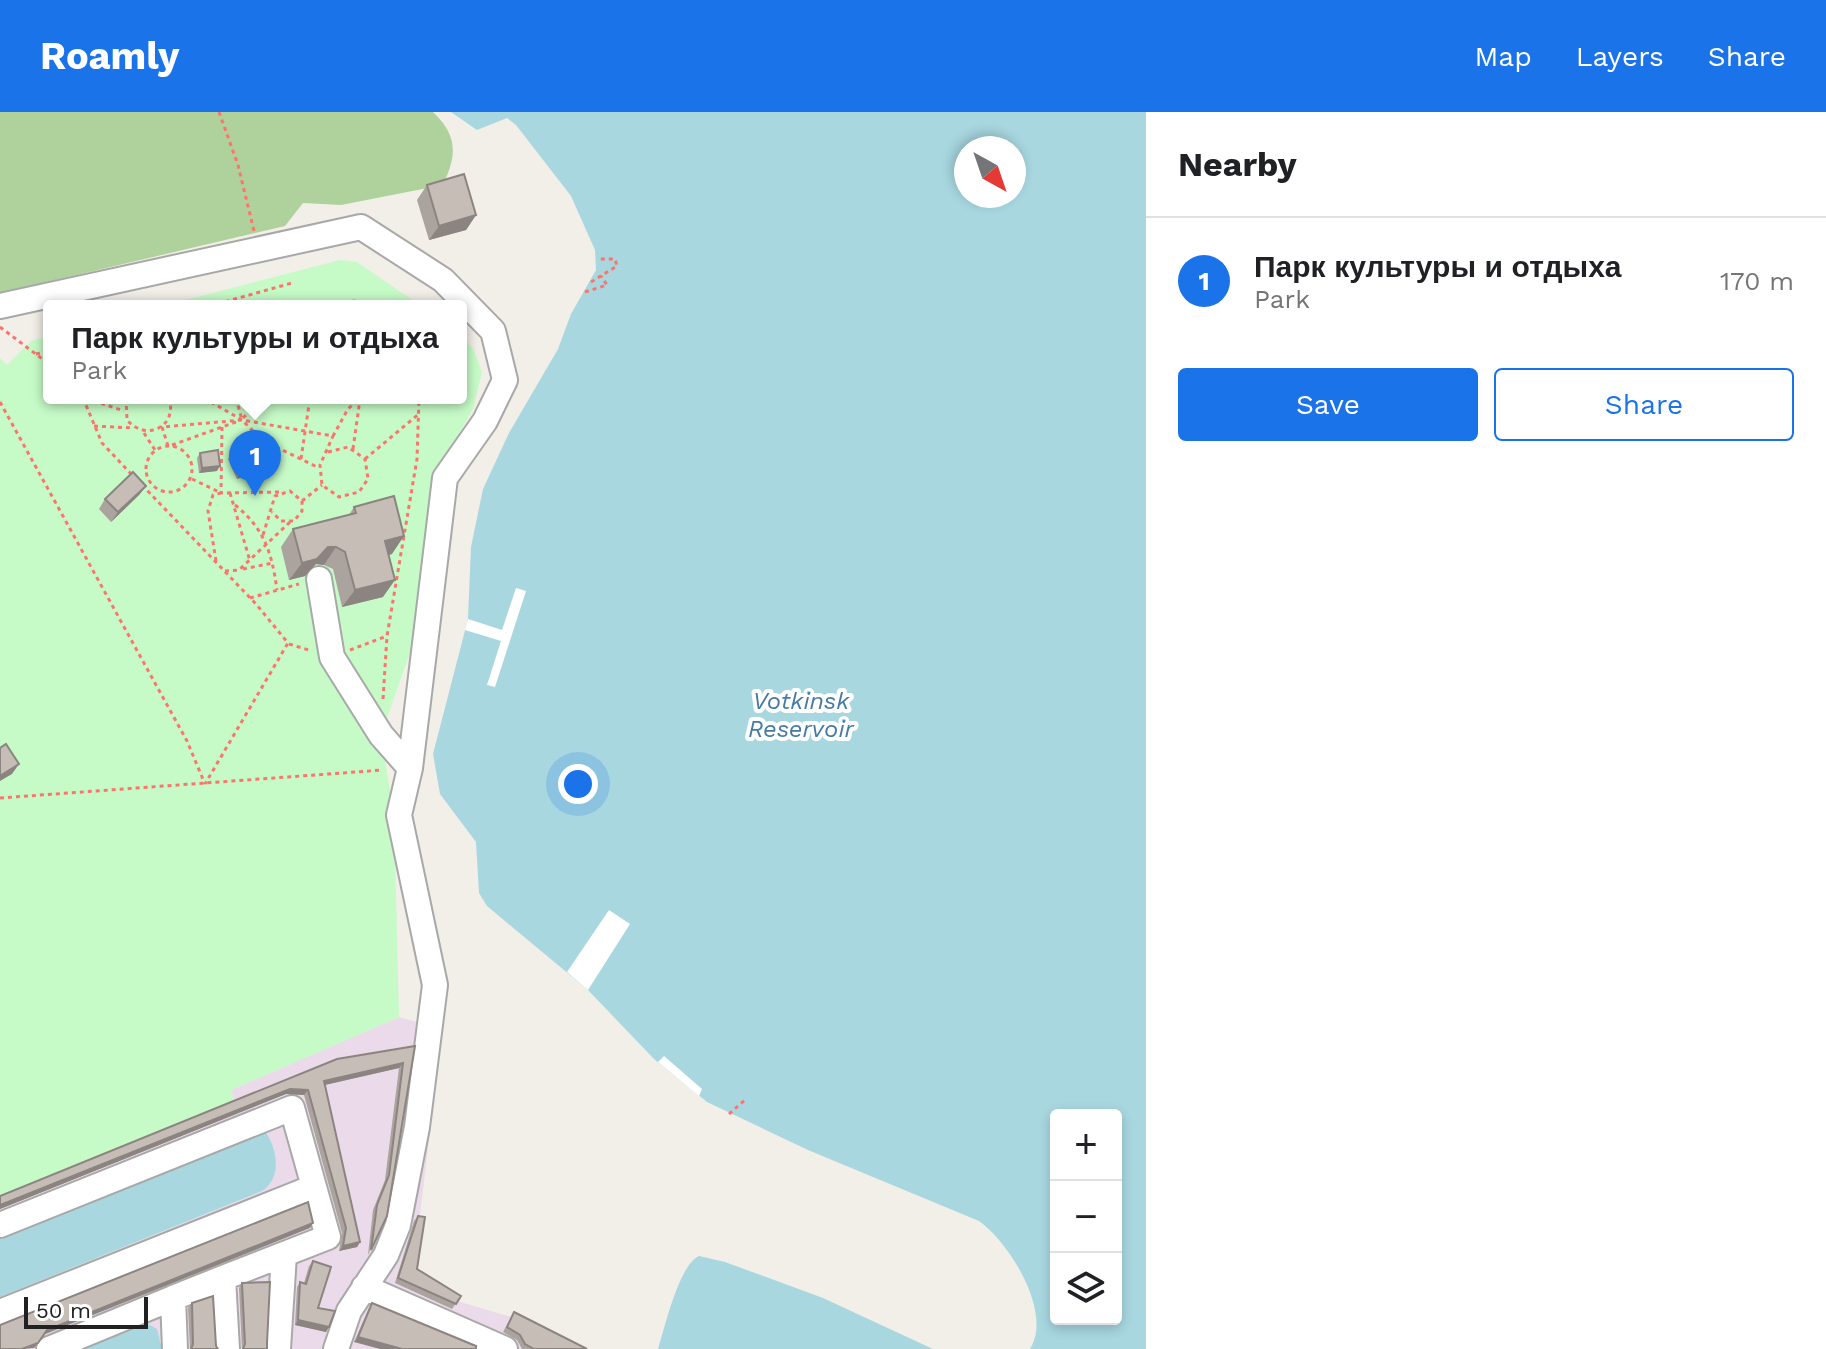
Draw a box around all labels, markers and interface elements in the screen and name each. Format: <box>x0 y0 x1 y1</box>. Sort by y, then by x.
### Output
text: Roamly <box>40 34 179 78</box>
text: Map <box>1475 40 1532 73</box>
text: Layers <box>1576 40 1664 73</box>
text: Share <box>1708 40 1786 73</box>
north arrow <box>954 136 1026 208</box>
text: Nearby <box>1178 144 1297 184</box>
text: Парк культуры и отдыха <box>1254 249 1622 284</box>
text: 1 <box>1198 266 1210 296</box>
text: 170 m <box>1720 266 1794 296</box>
text: Park <box>1254 284 1310 314</box>
popup <box>43 300 467 404</box>
text: Парк культуры и отдыха <box>71 320 439 355</box>
text: Park <box>71 355 127 385</box>
button: Save <box>1178 368 1478 441</box>
button: Share <box>1494 368 1794 441</box>
pin: 1 <box>229 430 281 496</box>
water label: Votkinsk Reservoir <box>748 687 856 743</box>
your location <box>558 764 598 804</box>
map controls <box>1050 1109 1122 1325</box>
button: + <box>1050 1109 1122 1181</box>
button: − <box>1050 1181 1122 1253</box>
button: layers <box>1050 1253 1122 1325</box>
scale bar <box>24 1293 148 1329</box>
text: 50 m <box>36 1298 91 1323</box>

